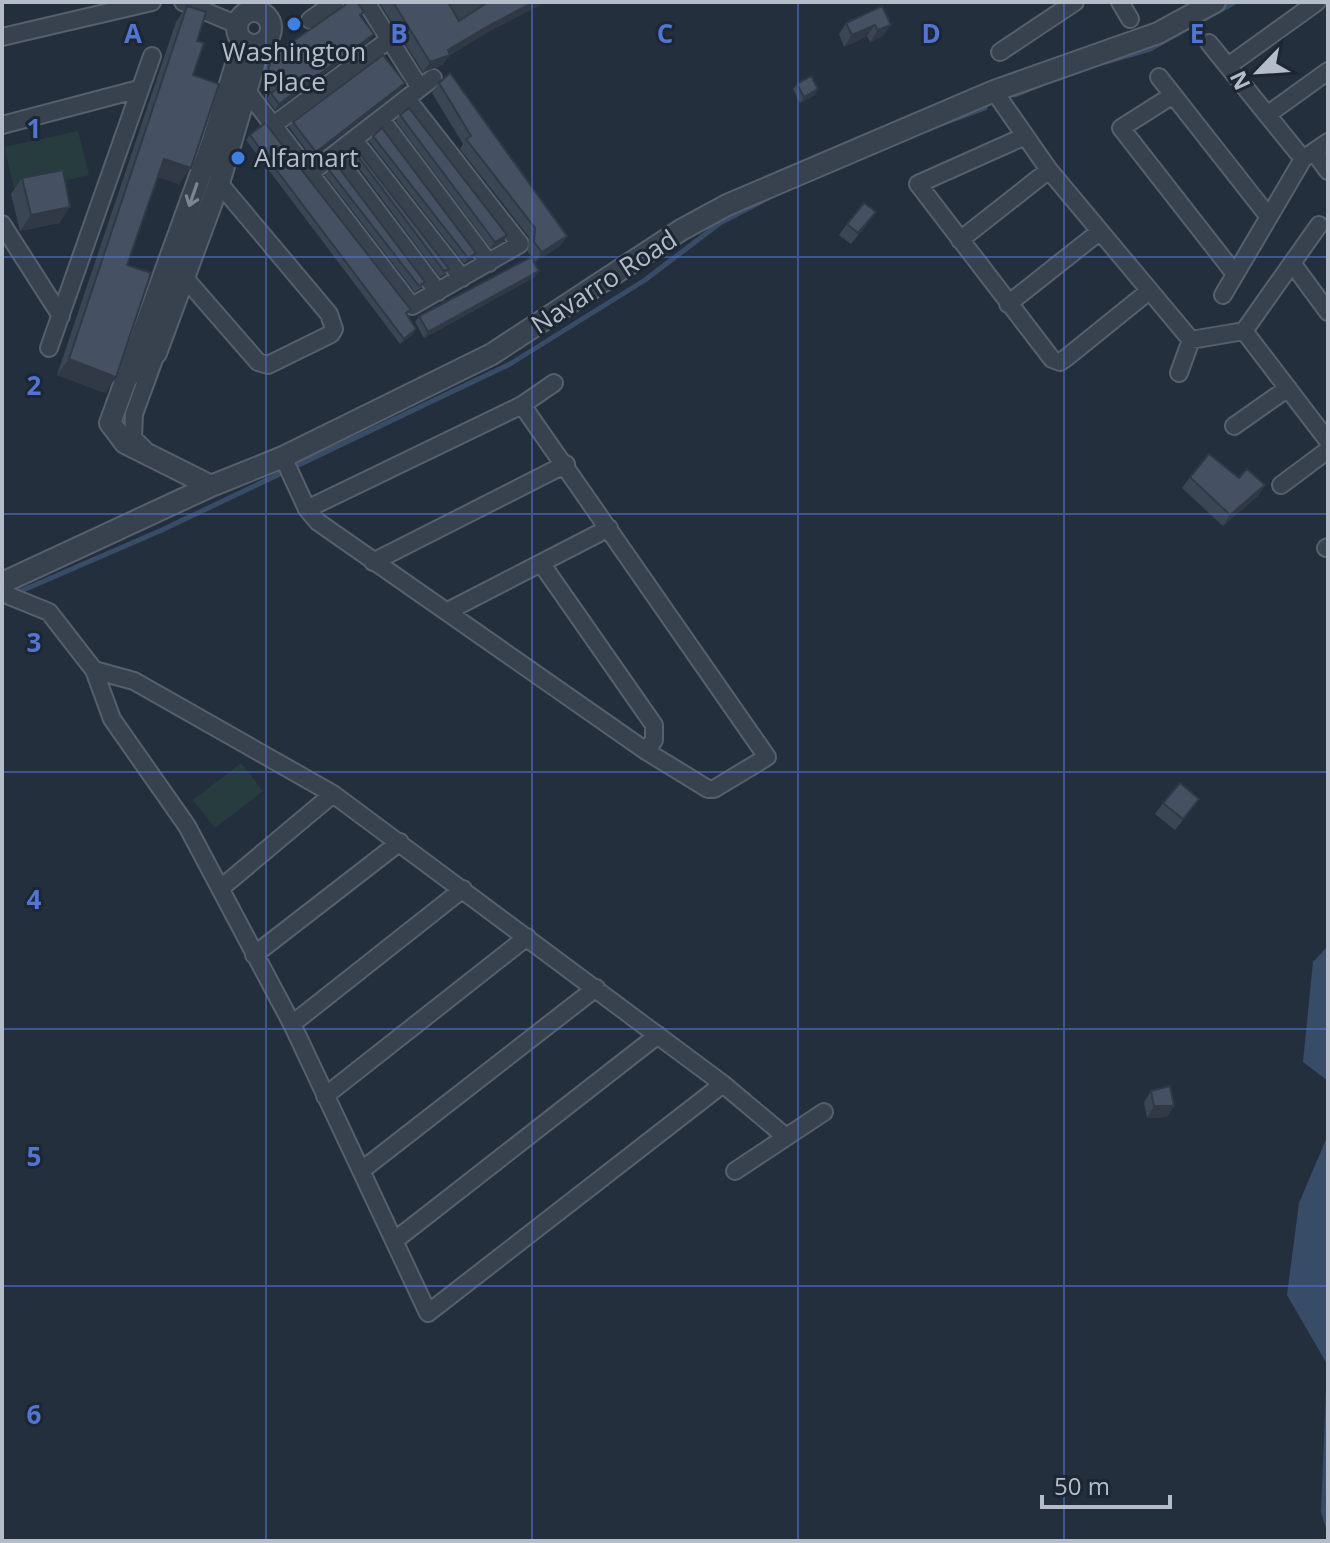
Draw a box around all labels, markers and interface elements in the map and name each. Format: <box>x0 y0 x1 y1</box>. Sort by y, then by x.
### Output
text: A <box>124 15 142 51</box>
marker: Washington Place <box>285 15 303 33</box>
text: B <box>390 15 408 51</box>
text: C <box>657 15 673 51</box>
text: D <box>921 15 941 51</box>
text: E <box>1190 15 1204 51</box>
north arrow <box>1218 32 1298 112</box>
place label: Washington Place <box>222 33 366 99</box>
text: N <box>1222 66 1256 95</box>
text: 1 <box>27 110 41 146</box>
place label: Alfamart <box>254 139 359 175</box>
marker: Alfamart <box>229 149 247 167</box>
one-way arrow <box>185 182 200 207</box>
street label: Navarro Road <box>524 221 683 342</box>
text: 2 <box>27 367 42 403</box>
text: 3 <box>27 624 41 660</box>
text: 4 <box>27 881 42 917</box>
text: 5 <box>27 1138 41 1174</box>
text: 6 <box>27 1396 42 1432</box>
scale bar <box>1042 1459 1170 1509</box>
text: 50 m <box>1054 1469 1110 1502</box>

